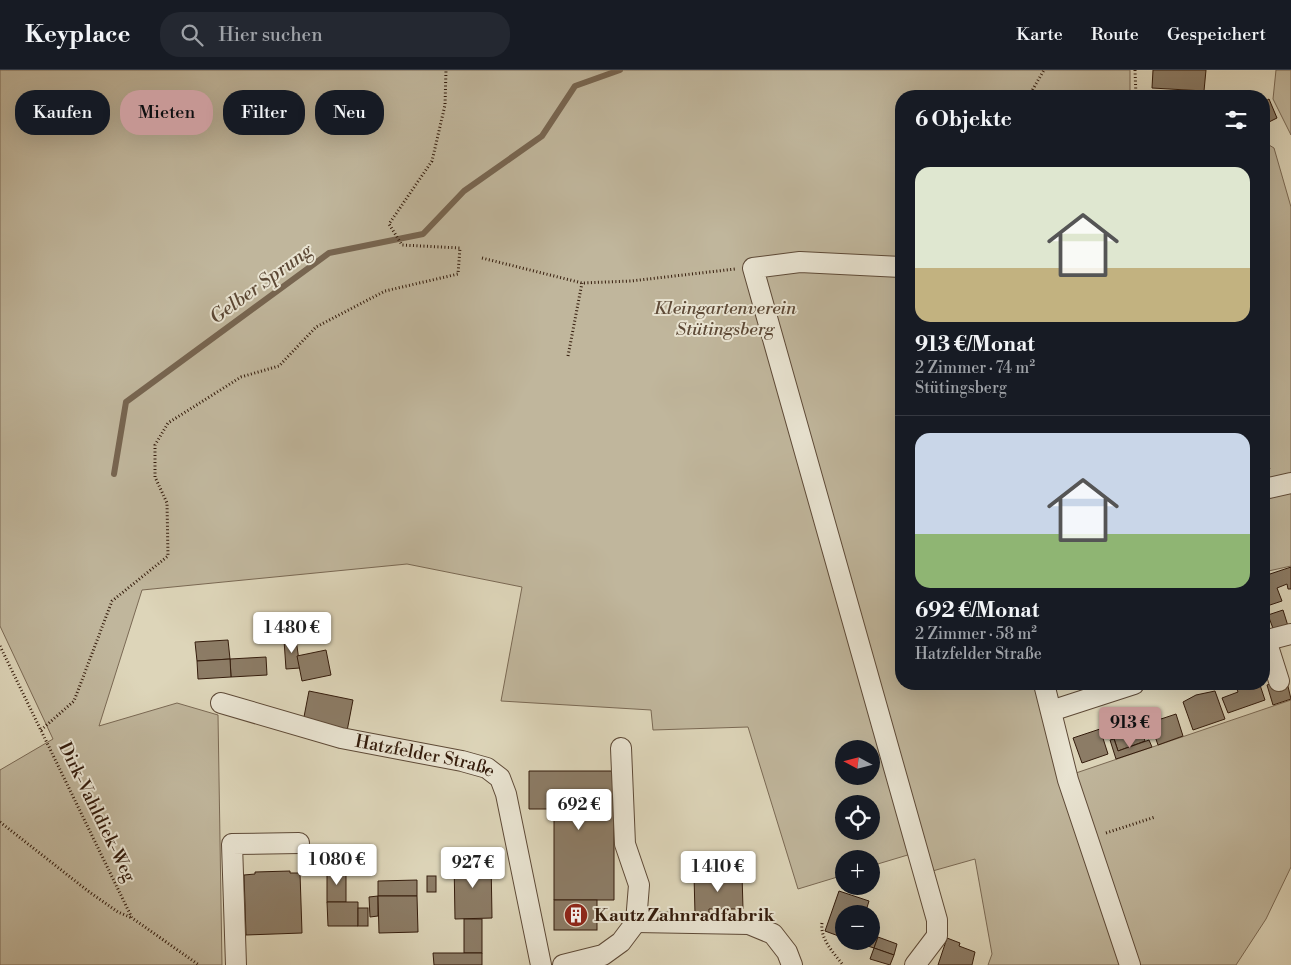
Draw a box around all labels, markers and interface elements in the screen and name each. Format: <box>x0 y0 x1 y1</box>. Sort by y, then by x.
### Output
search box <box>160 12 510 57</box>
text: Keyplace <box>25 20 130 50</box>
icon: search <box>178 21 206 49</box>
text: Hier suchen <box>218 23 323 47</box>
text: Karte <box>1016 23 1063 46</box>
text: Route <box>1091 23 1139 46</box>
text: Gespeichert <box>1167 23 1266 46</box>
chip: Kaufen <box>15 90 110 135</box>
chip: Mieten <box>120 90 213 135</box>
chip: Filter <box>223 90 305 135</box>
chip: Neu <box>315 90 384 135</box>
icon: filters <box>1222 106 1250 134</box>
text: 6 Objekte <box>915 107 1012 133</box>
icon: home <box>1038 200 1128 290</box>
water label: Gelber Sprung <box>205 238 318 329</box>
park label: Kleingartenverein Stütingsberg <box>654 297 797 341</box>
text: 913 €/Monat <box>915 332 1035 358</box>
text: 2 Zimmer · 74 m² <box>915 358 1035 378</box>
text: Stütingsberg <box>915 378 1007 398</box>
icon: home <box>1038 465 1128 555</box>
text: 692 €/Monat <box>915 598 1039 624</box>
pin: 1 480 € <box>246 612 338 654</box>
text: 1 480 € <box>264 618 320 638</box>
text: 2 Zimmer · 58 m² <box>915 624 1037 644</box>
text: Hatzfelder Straße <box>915 644 1042 664</box>
pin: 913 € <box>1095 706 1165 749</box>
text: 913 € <box>1110 713 1150 733</box>
street label: Hatzfelder Straße <box>353 729 501 782</box>
street label: Dirk-Vahldiek-Weg <box>53 738 141 886</box>
north arrow <box>835 740 880 785</box>
map controls <box>835 740 880 950</box>
pin: 692 € <box>544 788 614 831</box>
text: 692 € <box>557 795 601 815</box>
button: locate <box>835 795 880 840</box>
pin: 1 080 € <box>291 844 383 886</box>
pin: 927 € <box>438 846 508 889</box>
text: 1 080 € <box>309 850 365 870</box>
pin: 1 410 € <box>672 850 764 893</box>
button: + <box>835 850 880 895</box>
text: 927 € <box>452 853 494 873</box>
text: 1 410 € <box>692 857 744 877</box>
building icon: Kautz Zahnradfabrik <box>563 902 589 928</box>
place label: Kautz Zahnradfabrik <box>594 904 775 927</box>
button: − <box>835 905 880 950</box>

